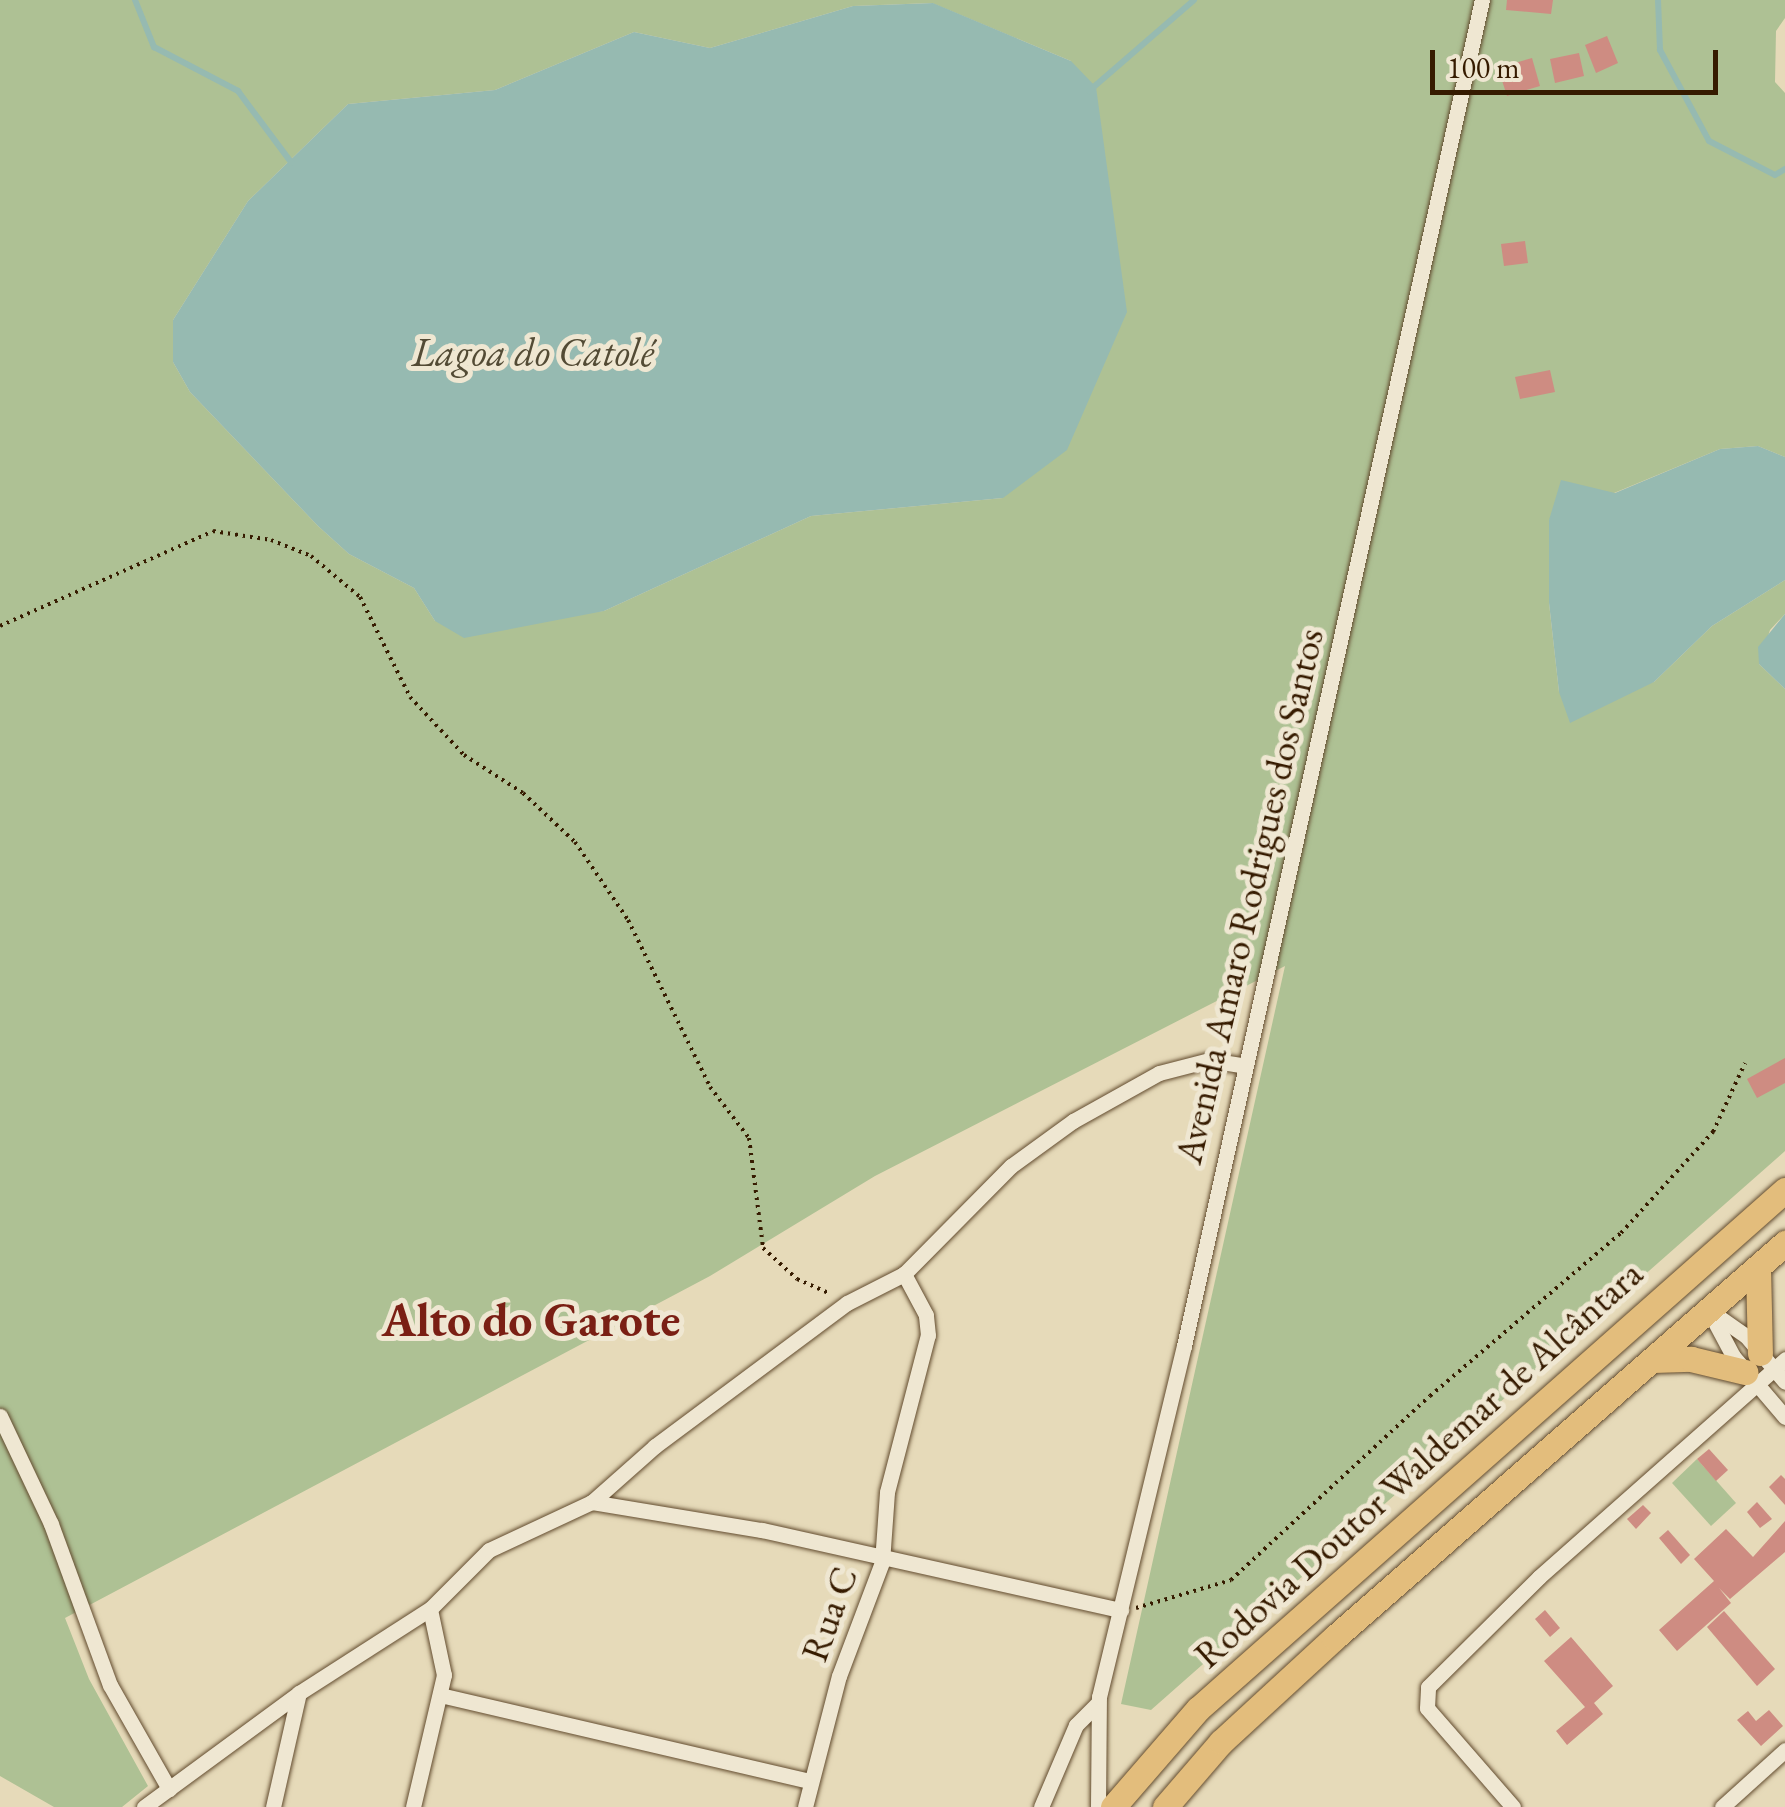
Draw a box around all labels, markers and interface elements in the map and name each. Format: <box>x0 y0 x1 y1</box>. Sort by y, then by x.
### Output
scale bar <box>1435 30 1722 92</box>
text: 100 m <box>1447 48 1520 87</box>
water label: Lagoa do Catolé <box>412 328 654 376</box>
street label: Avenida Amaro Rodrigues dos Santos <box>1165 624 1333 1168</box>
street label: Rodovia Doutor Waldemar de Alcântara <box>1185 1251 1651 1677</box>
district label: Alto do Garote <box>382 1291 680 1349</box>
street label: Rua C <box>791 1561 867 1667</box>

